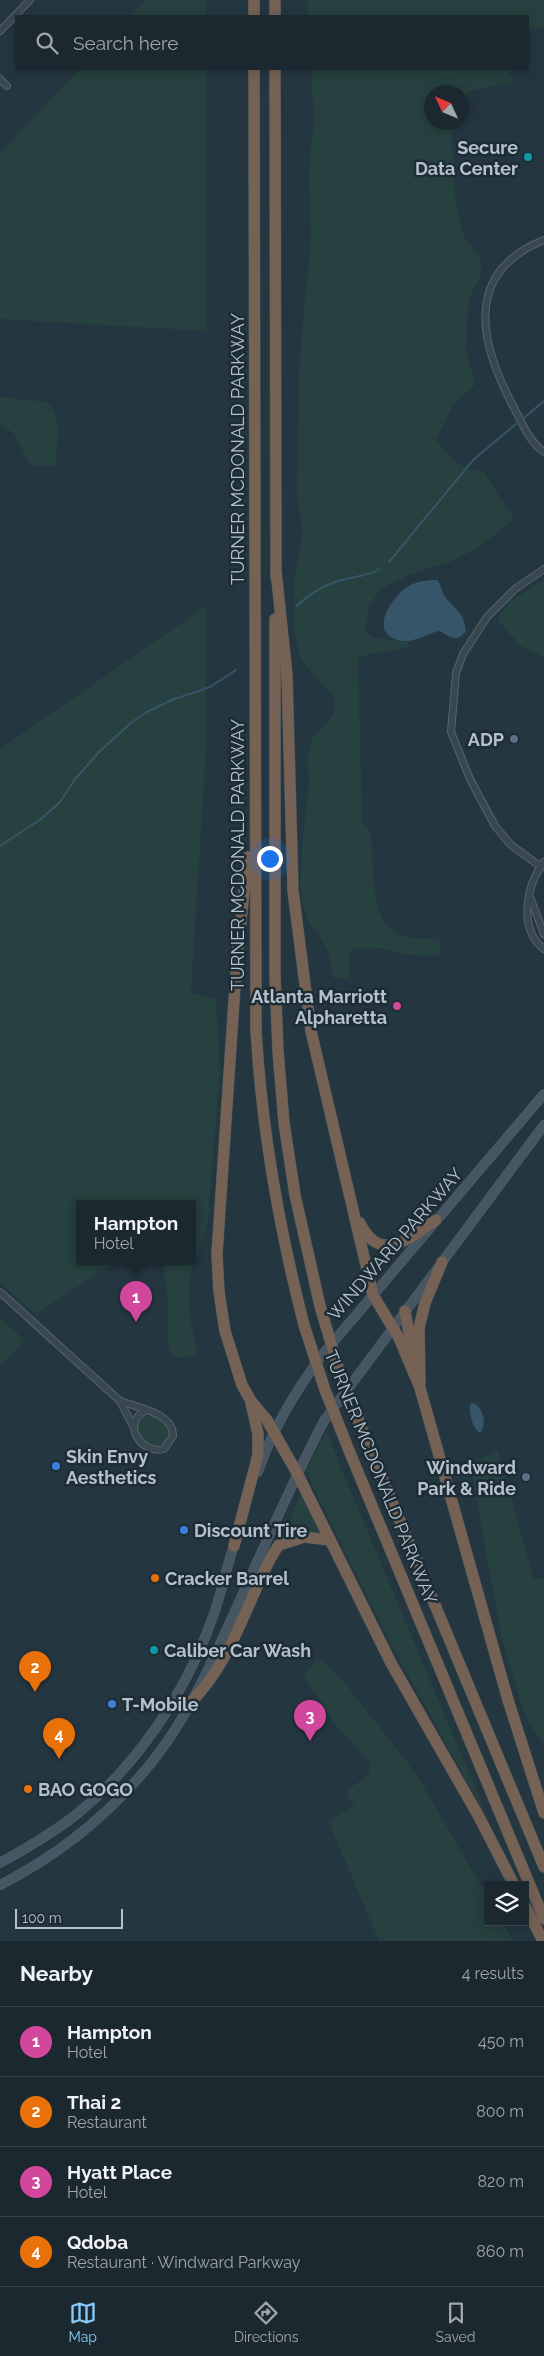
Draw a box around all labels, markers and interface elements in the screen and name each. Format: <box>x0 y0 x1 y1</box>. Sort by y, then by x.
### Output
search box <box>15 15 529 70</box>
icon: search <box>33 29 61 57</box>
text: Search here <box>73 32 179 54</box>
north arrow <box>424 85 469 130</box>
place label: Secure Data Center <box>415 137 518 179</box>
marker: Secure Data Center <box>522 151 534 163</box>
street label: TURNER MCDONALD PARKWAY <box>227 313 248 585</box>
street label: TURNER MCDONALD PARKWAY <box>227 719 248 991</box>
place label: ADP <box>468 729 504 750</box>
marker: ADP <box>508 733 520 745</box>
your location <box>257 846 283 872</box>
place label: Atlanta Marriott Alpharetta <box>251 986 387 1028</box>
marker: Atlanta Marriott Alpharetta <box>391 1000 403 1012</box>
street label: WINDWARD PARKWAY <box>323 1163 467 1324</box>
popup <box>76 1200 196 1265</box>
text: Hampton <box>94 1212 178 1234</box>
text: Hotel <box>94 1234 134 1253</box>
pin: 1 <box>120 1281 152 1322</box>
street label: TURNER MCDONALD PARKWAY <box>320 1347 442 1607</box>
place label: Skin Envy Aesthetics <box>66 1446 157 1488</box>
place label: Windward Park & Ride <box>417 1457 516 1499</box>
marker: Skin Envy Aesthetics <box>50 1460 62 1472</box>
marker: Windward Park & Ride <box>520 1471 532 1483</box>
place label: Discount Tire <box>194 1520 308 1541</box>
marker: Discount Tire <box>178 1524 190 1536</box>
place label: Cracker Barrel <box>165 1568 289 1589</box>
marker: Cracker Barrel <box>149 1572 161 1584</box>
place label: Caliber Car Wash <box>164 1640 311 1661</box>
marker: Caliber Car Wash <box>148 1644 160 1656</box>
pin: 2 <box>19 1651 51 1692</box>
place label: T-Mobile <box>122 1694 199 1715</box>
marker: T-Mobile <box>106 1698 118 1710</box>
pin: 3 <box>294 1700 326 1741</box>
pin: 4 <box>43 1718 75 1759</box>
place label: BAO GOGO <box>38 1779 133 1800</box>
marker: BAO GOGO <box>22 1783 34 1795</box>
map controls <box>484 1881 529 1926</box>
button: layers <box>484 1881 529 1926</box>
scale bar <box>15 1906 122 1929</box>
text: 100 m <box>22 1910 62 1926</box>
text: Nearby <box>20 1961 93 1986</box>
text: 4 results <box>462 1964 524 1983</box>
text: Hampton <box>67 2021 152 2043</box>
text: 1 <box>32 2032 40 2051</box>
text: 450 m <box>478 2032 524 2051</box>
text: Hotel <box>67 2043 107 2062</box>
text: Thai 2 <box>67 2091 121 2113</box>
text: 2 <box>31 2102 41 2121</box>
text: 800 m <box>476 2102 524 2121</box>
text: Restaurant <box>67 2113 147 2132</box>
text: Hyatt Place <box>67 2161 172 2183</box>
text: 3 <box>32 2172 40 2191</box>
text: 820 m <box>478 2172 524 2191</box>
text: Hotel <box>67 2183 107 2202</box>
text: Qdoba <box>67 2231 128 2253</box>
text: 4 <box>31 2242 41 2261</box>
text: 860 m <box>476 2242 524 2261</box>
text: Restaurant · Windward Parkway <box>67 2253 301 2272</box>
tab: Map <box>68 2299 97 2345</box>
tab: Directions <box>234 2299 299 2345</box>
tab: Saved <box>435 2299 476 2345</box>

